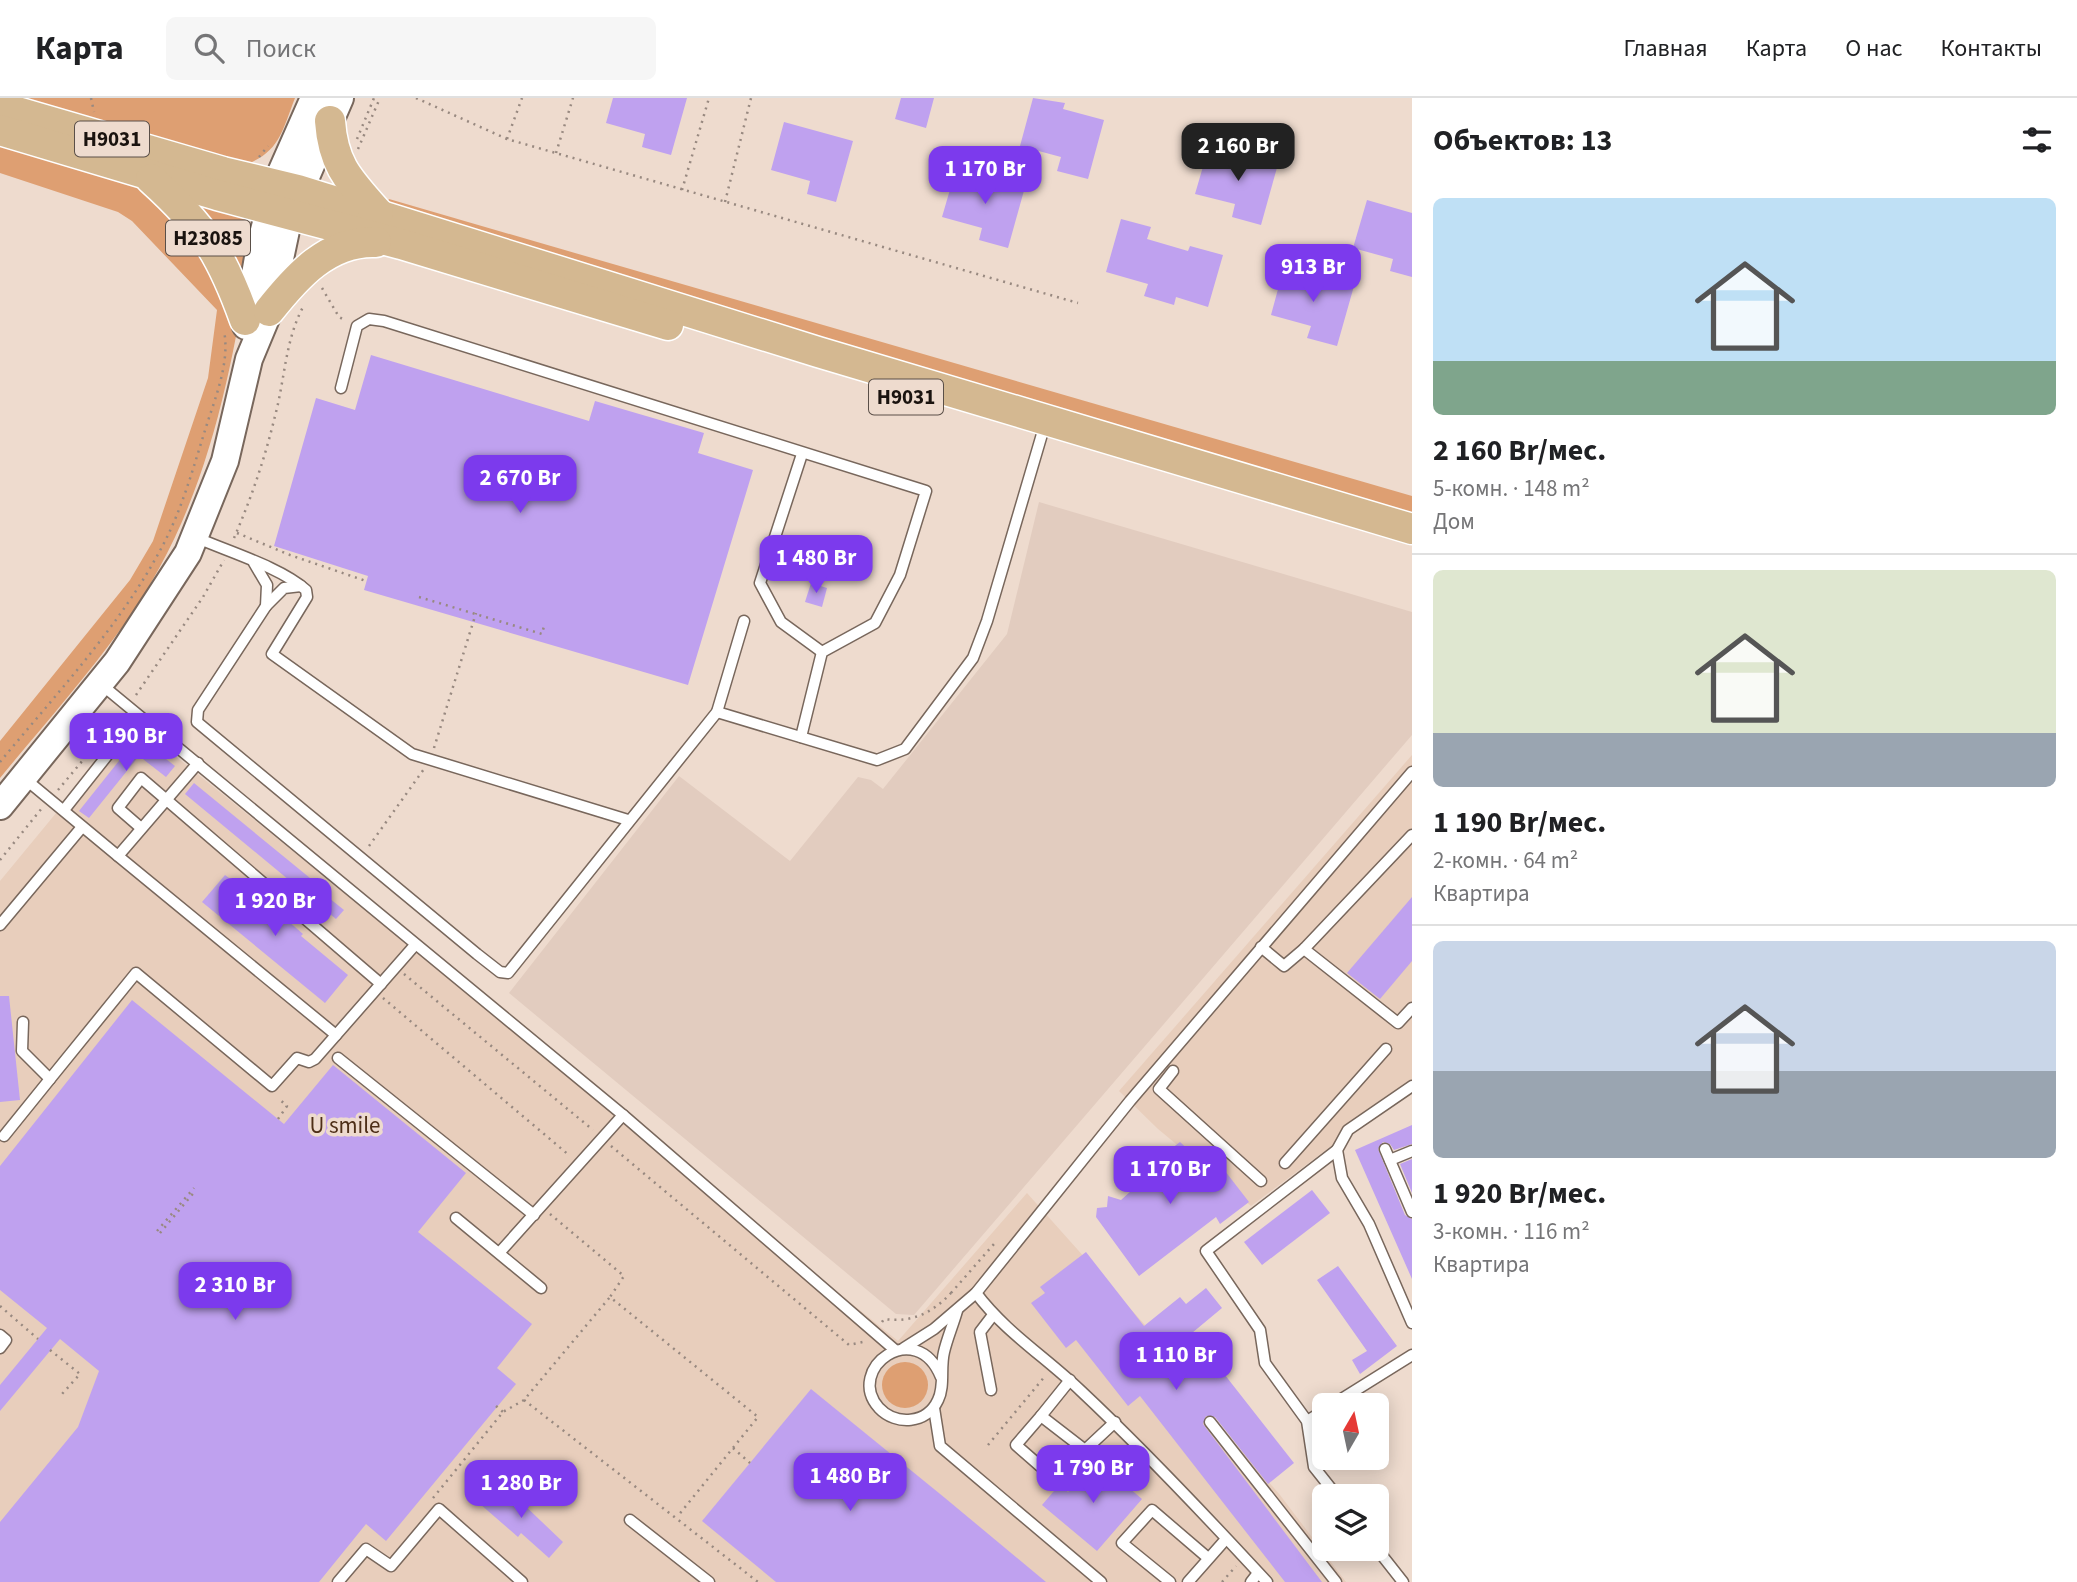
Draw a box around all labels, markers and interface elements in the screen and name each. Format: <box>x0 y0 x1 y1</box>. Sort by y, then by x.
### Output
search box <box>166 17 656 80</box>
text: Карта <box>35 25 124 72</box>
icon: search <box>190 29 228 67</box>
text: Поиск <box>246 30 316 67</box>
text: Главная <box>1623 31 1708 66</box>
text: Карта <box>1746 31 1807 66</box>
text: О нас <box>1845 31 1902 66</box>
text: Контакты <box>1940 31 2042 66</box>
text: Объектов: 13 <box>1433 119 1612 162</box>
road number: Н9031 <box>75 121 149 156</box>
icon: filters <box>2018 121 2056 159</box>
pin: 2 160 Br <box>1166 123 1310 183</box>
text: 2 160 Br <box>1198 129 1278 162</box>
pin: 1 170 Br <box>913 146 1057 206</box>
text: 1 170 Br <box>945 152 1025 185</box>
road number: Н23085 <box>166 220 250 256</box>
icon: home <box>1682 243 1808 369</box>
pin: 913 Br <box>1256 244 1370 304</box>
text: 913 Br <box>1281 250 1345 283</box>
road number: Н9031 <box>869 380 943 414</box>
text: 2 160 Br/мес. <box>1433 429 1606 472</box>
pin: 2 670 Br <box>448 456 592 515</box>
text: 2 670 Br <box>480 461 560 494</box>
text: 5-комн. · 148 m² <box>1433 472 1590 505</box>
text: Дом <box>1433 505 1475 538</box>
pin: 1 480 Br <box>744 536 888 595</box>
text: 1 480 Br <box>776 541 856 574</box>
icon: home <box>1682 615 1808 741</box>
pin: 1 190 Br <box>54 714 198 773</box>
text: 1 190 Br <box>86 719 166 752</box>
text: 1 190 Br/мес. <box>1433 801 1606 844</box>
text: 2-комн. · 64 m² <box>1433 844 1578 877</box>
text: Квартира <box>1433 877 1530 910</box>
pin: 1 920 Br <box>203 878 347 938</box>
text: 1 920 Br <box>235 884 315 917</box>
icon: home <box>1682 986 1808 1112</box>
park label: U smile <box>309 1109 381 1142</box>
pin: 1 170 Br <box>1098 1146 1242 1206</box>
text: 1 170 Br <box>1130 1152 1210 1185</box>
text: 1 920 Br/мес. <box>1433 1172 1606 1215</box>
text: 3-комн. · 116 m² <box>1433 1215 1590 1248</box>
text: Квартира <box>1433 1248 1530 1281</box>
pin: 2 310 Br <box>163 1262 307 1322</box>
text: 2 310 Br <box>195 1268 275 1301</box>
pin: 1 110 Br <box>1104 1332 1248 1392</box>
text: 1 110 Br <box>1136 1338 1216 1371</box>
north arrow <box>1312 1393 1390 1470</box>
map controls <box>1312 1393 1389 1561</box>
pin: 1 790 Br <box>1021 1446 1165 1505</box>
text: 1 790 Br <box>1053 1451 1133 1484</box>
pin: 1 480 Br <box>778 1454 922 1513</box>
text: 1 480 Br <box>810 1459 890 1492</box>
pin: 1 280 Br <box>449 1460 593 1520</box>
text: 1 280 Br <box>481 1466 561 1499</box>
button: layers <box>1312 1484 1389 1561</box>

